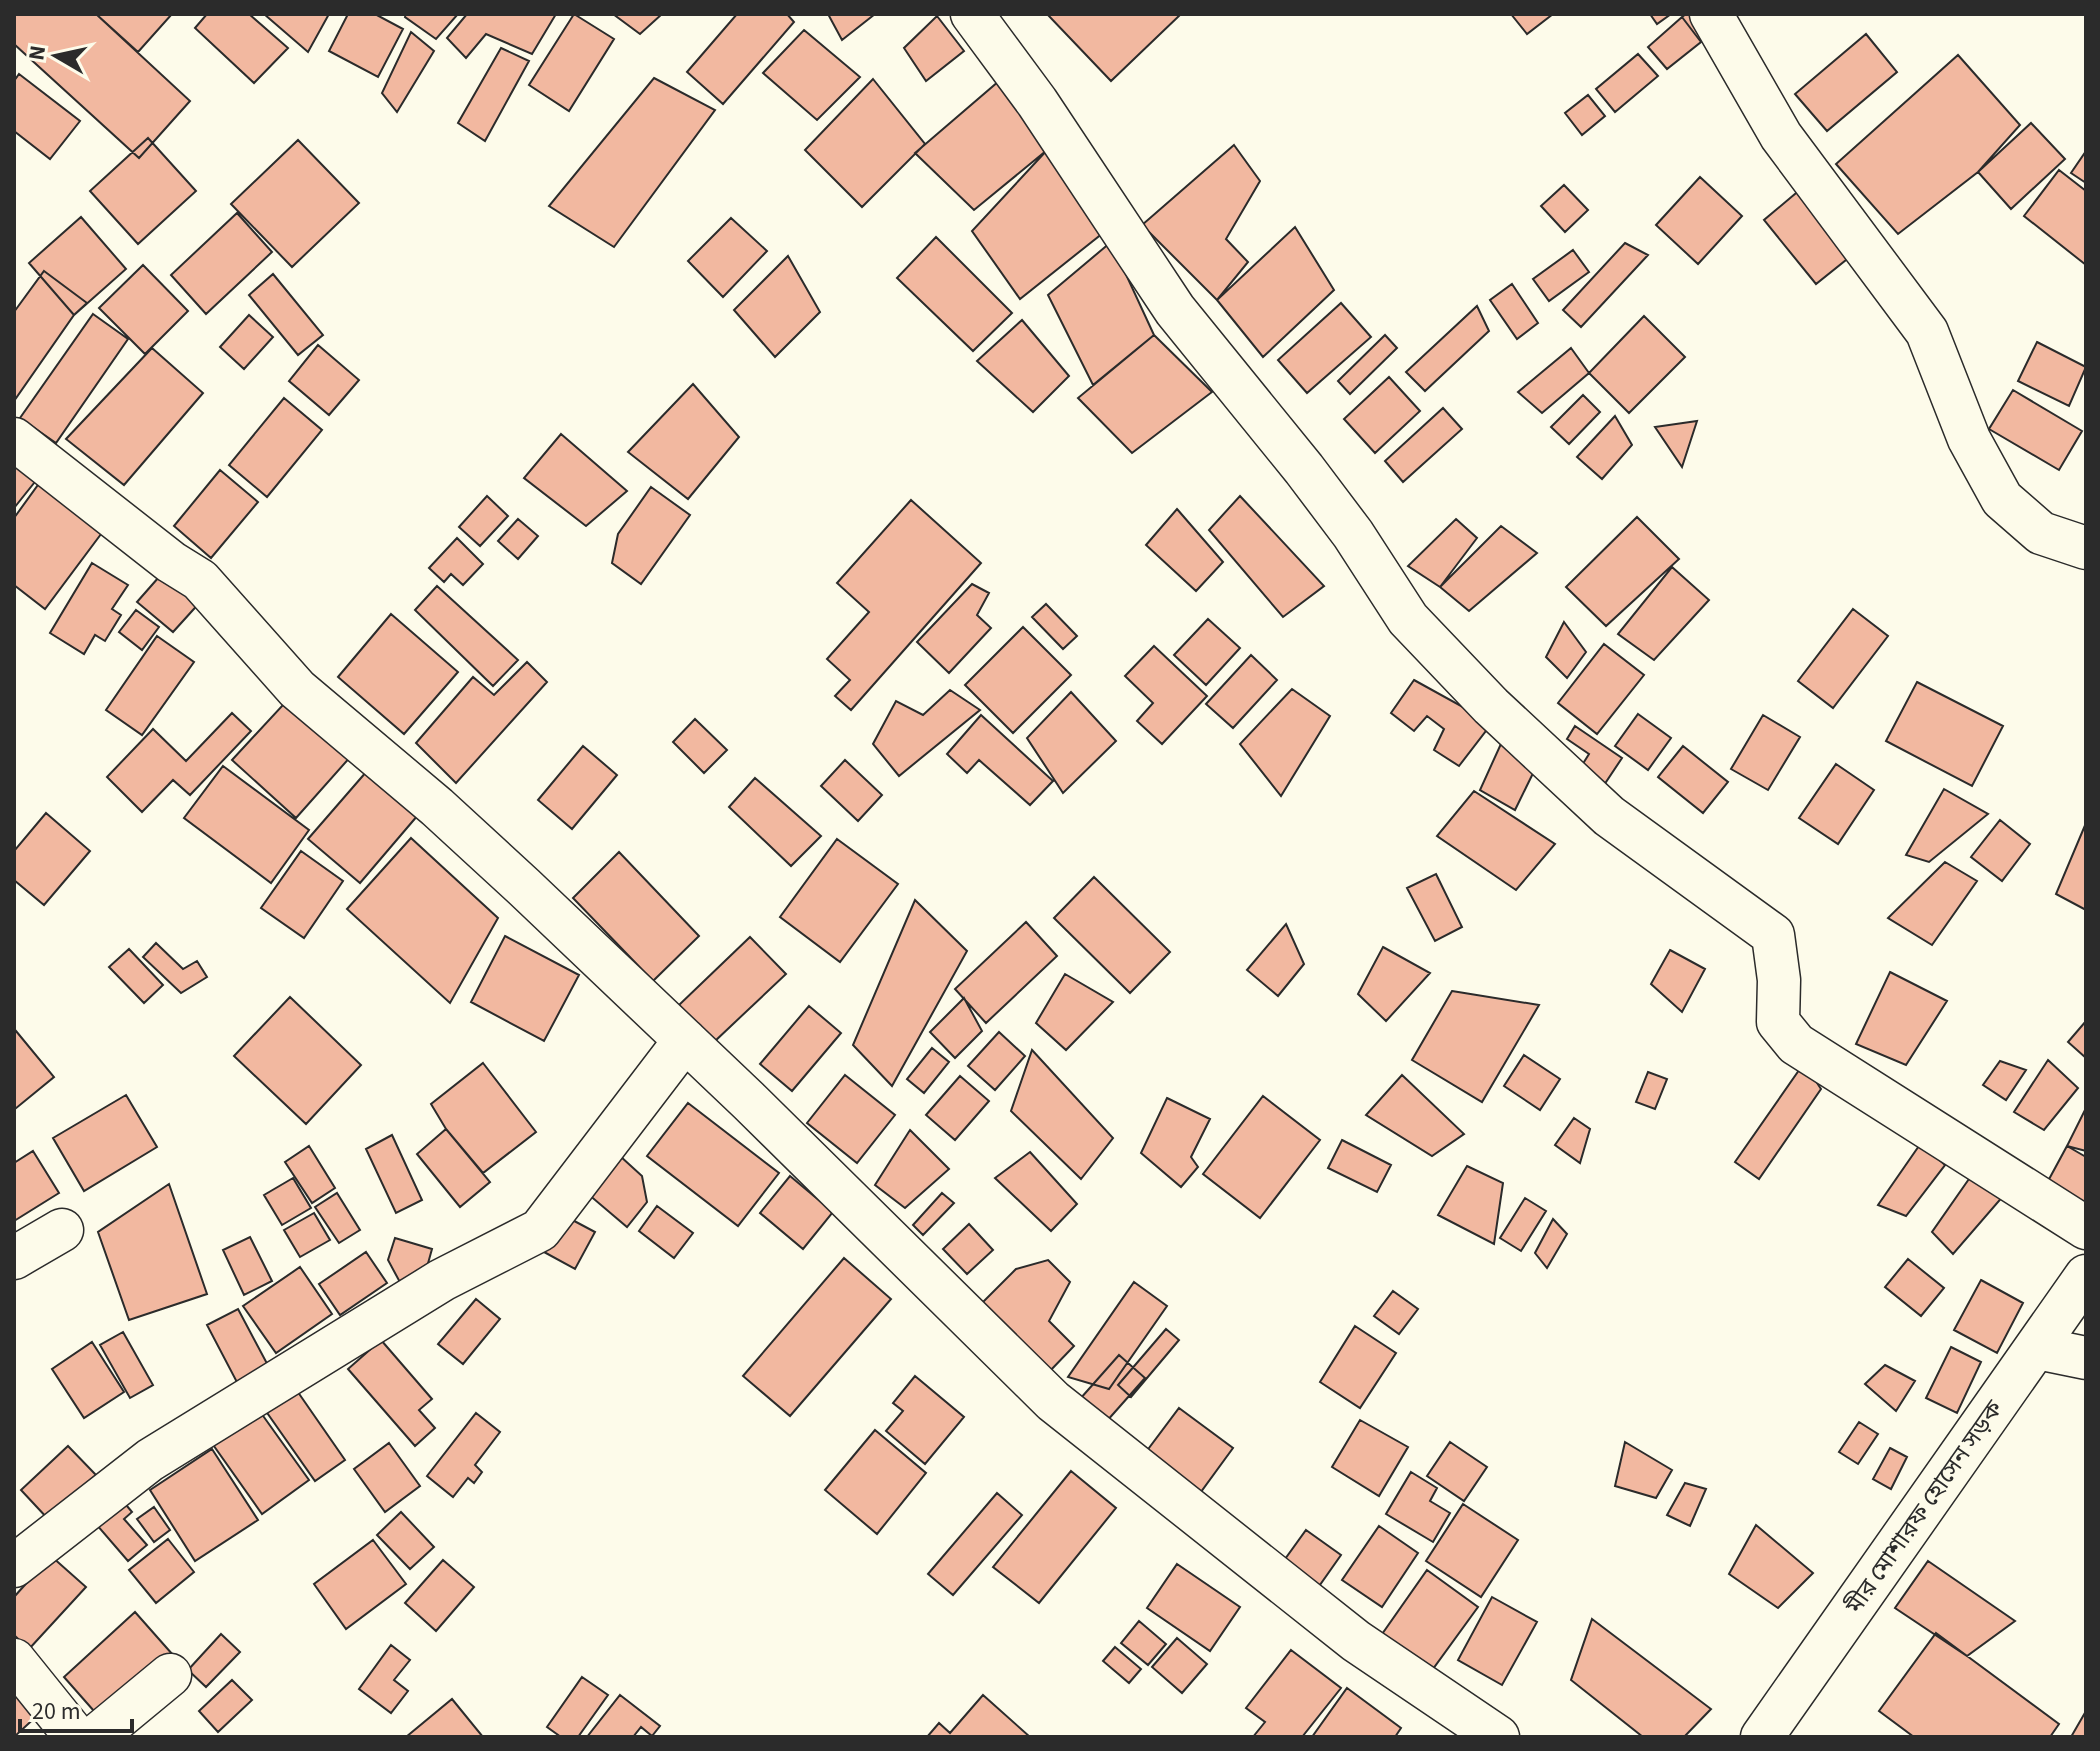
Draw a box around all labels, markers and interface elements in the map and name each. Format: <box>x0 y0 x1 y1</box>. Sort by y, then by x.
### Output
north arrow <box>16 16 96 96</box>
text: N <box>20 43 54 63</box>
street label: মীর মোশারফ হোসেন সড়ক <box>1837 1393 2012 1622</box>
scale bar <box>20 1683 132 1733</box>
text: 20 m <box>32 1694 81 1729</box>

